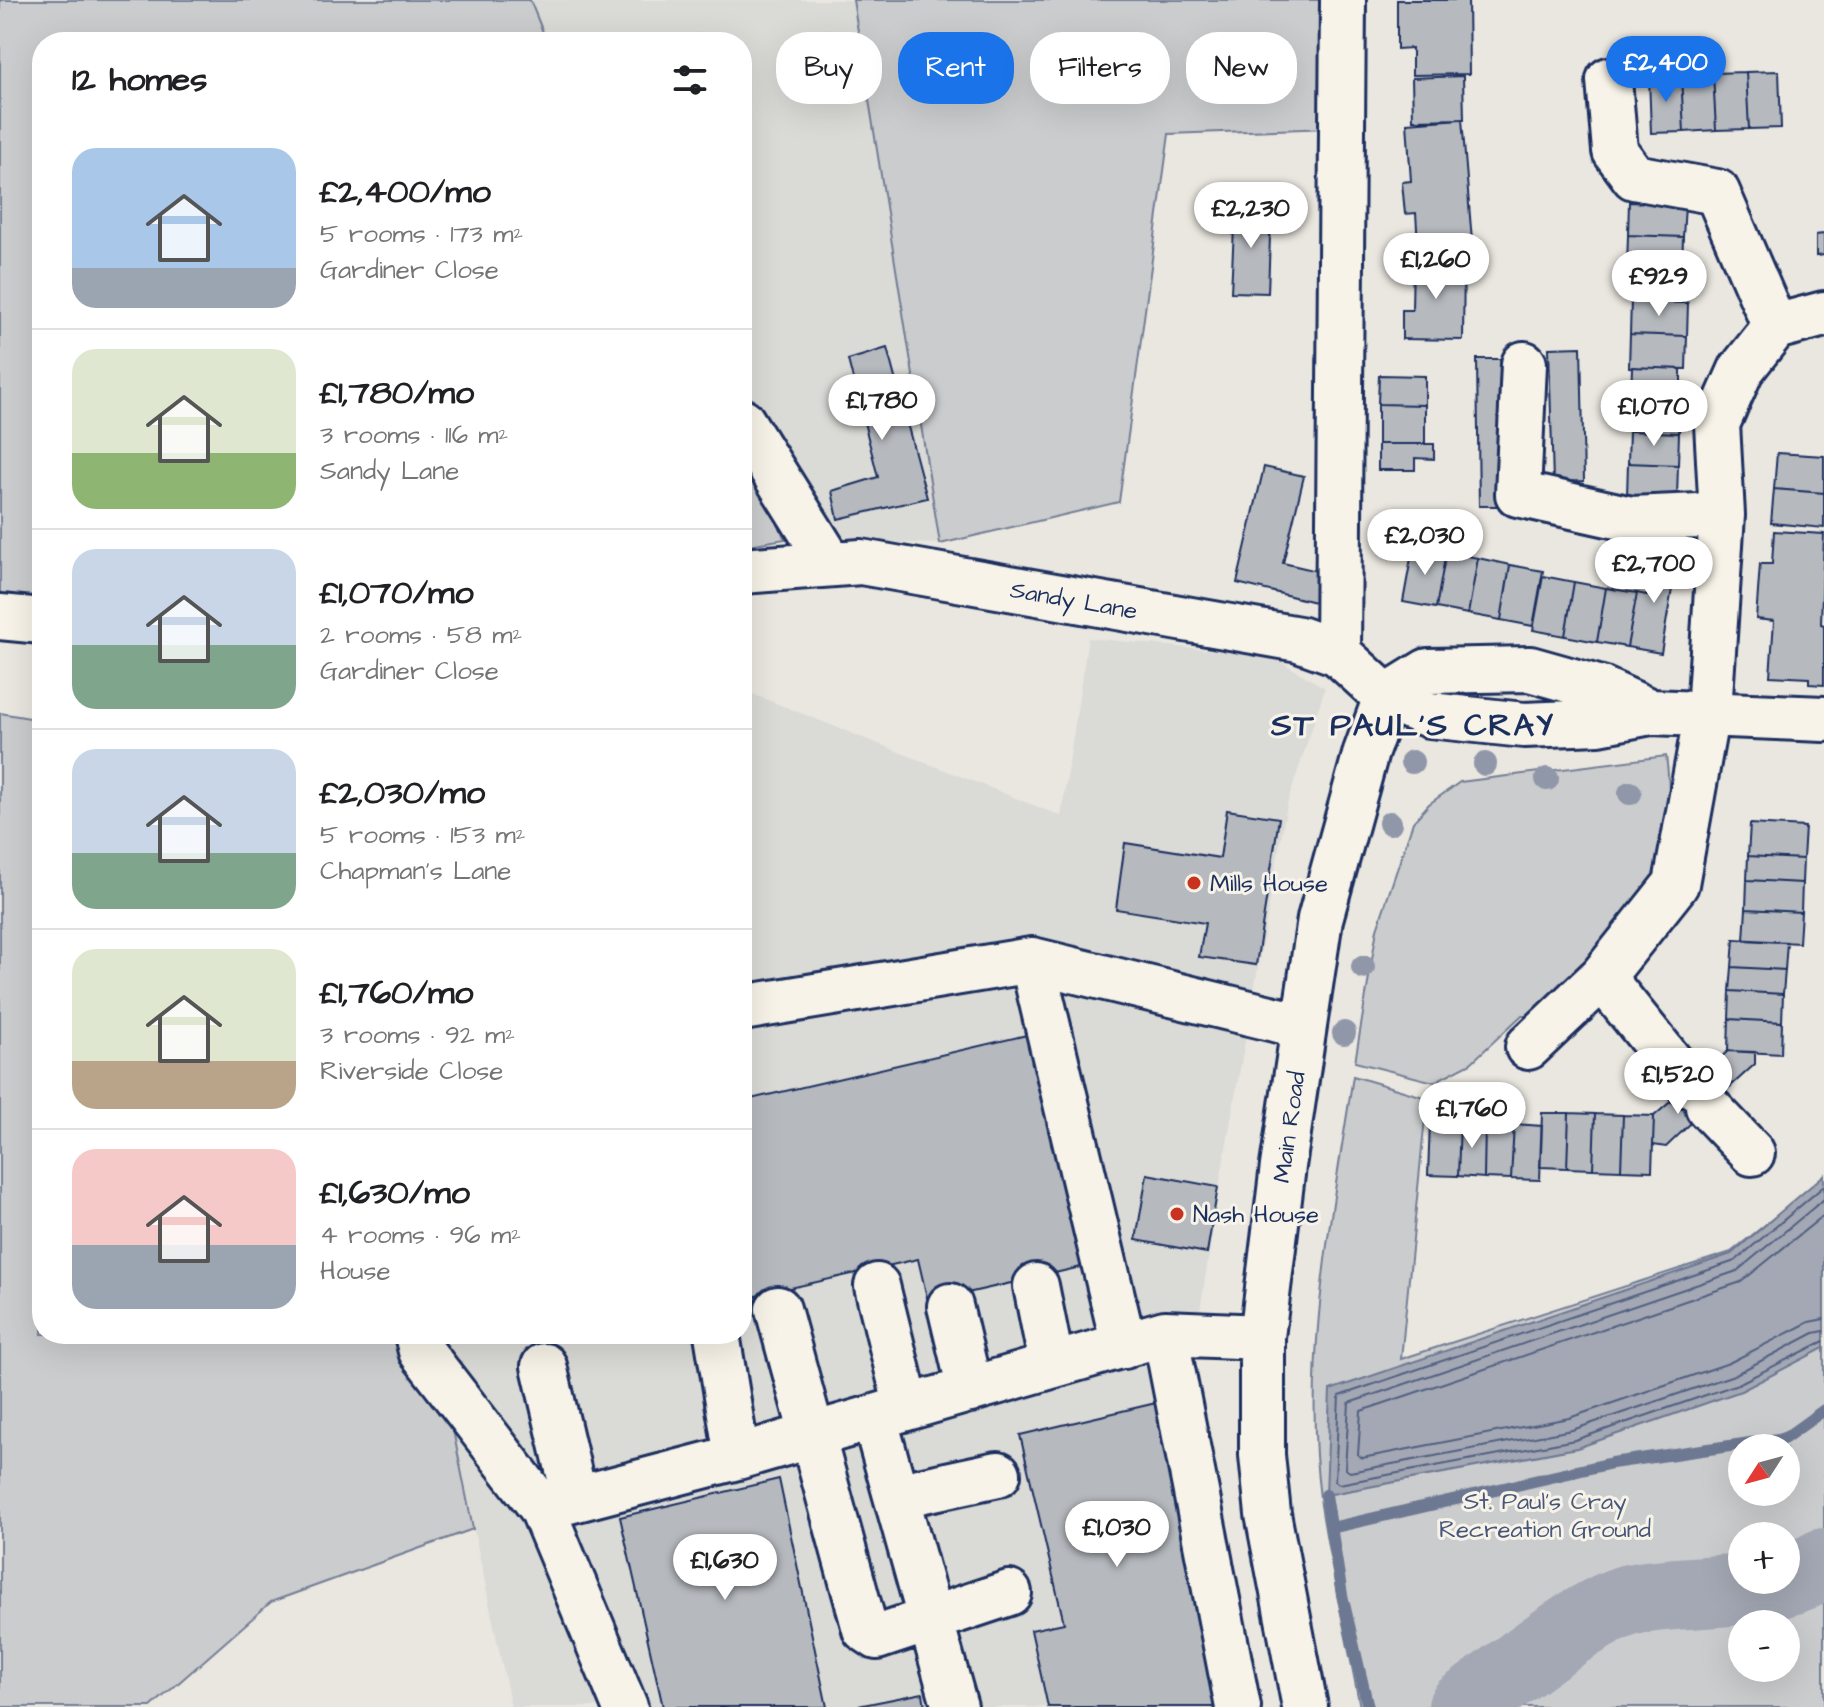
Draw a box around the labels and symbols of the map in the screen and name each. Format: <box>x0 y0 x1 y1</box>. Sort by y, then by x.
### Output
pin: £2,400 <box>1601 36 1731 104</box>
pin: £2,230 <box>1186 182 1316 250</box>
pin: £1,260 <box>1371 233 1501 301</box>
pin: £929 <box>1612 250 1706 318</box>
pin: £1,780 <box>817 374 947 442</box>
pin: £1,070 <box>1589 380 1719 448</box>
pin: £2,030 <box>1360 509 1490 577</box>
pin: £2,700 <box>1589 537 1719 605</box>
street label: Sandy Lane <box>1007 573 1140 630</box>
district label: ST PAUL'S CRAY <box>1270 703 1555 748</box>
place label: Mills House <box>1210 867 1328 901</box>
marker: Mills House <box>1185 874 1203 892</box>
pin: £1,520 <box>1613 1048 1743 1116</box>
street label: Main Road <box>1265 1069 1315 1185</box>
pin: £1,760 <box>1407 1082 1537 1150</box>
place label: Nash House <box>1193 1198 1319 1232</box>
marker: Nash House <box>1168 1205 1186 1223</box>
north arrow <box>1728 1434 1800 1506</box>
park label: St. Paul's Cray Recreation Ground <box>1439 1485 1651 1547</box>
pin: £1,030 <box>1052 1501 1182 1569</box>
pin: £1,630 <box>660 1534 790 1602</box>

